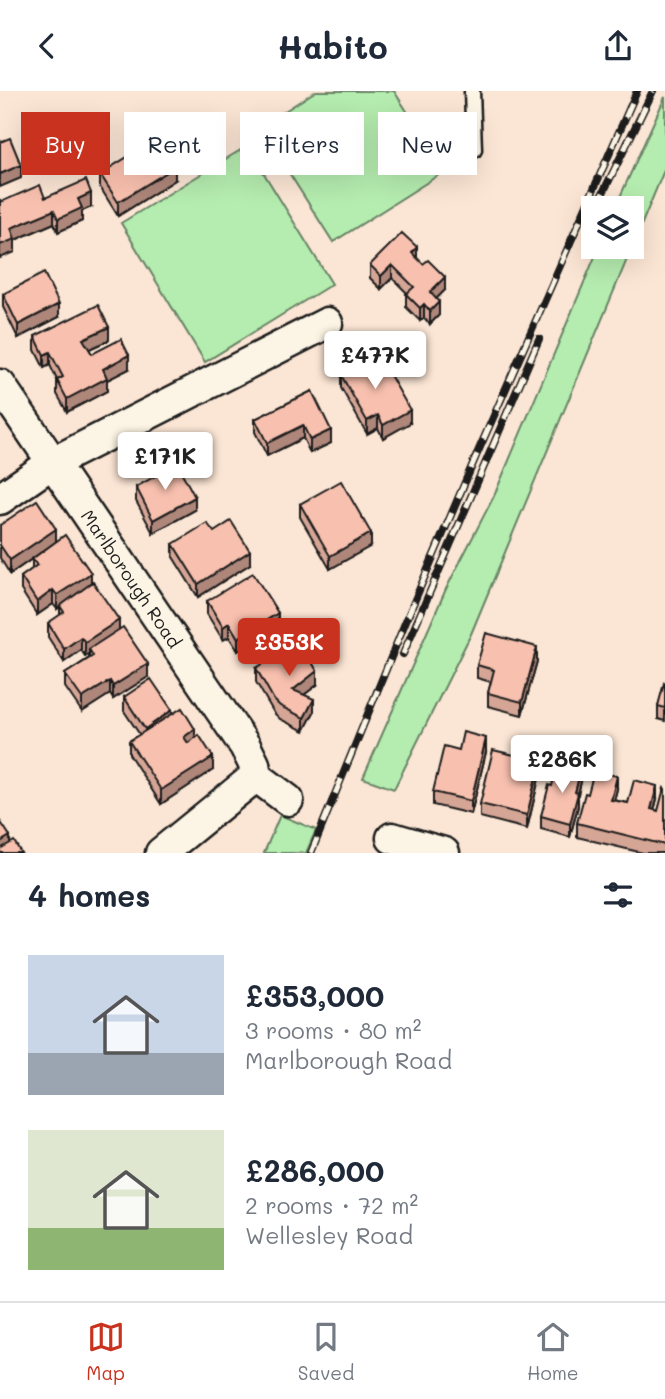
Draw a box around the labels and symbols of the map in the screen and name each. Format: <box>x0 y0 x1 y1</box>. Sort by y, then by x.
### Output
pin: £477K <box>326 331 424 391</box>
pin: £171K <box>116 433 214 492</box>
street label: Marlborough Road <box>76 505 187 652</box>
pin: £353K <box>240 619 338 678</box>
pin: £286K <box>513 735 611 795</box>

